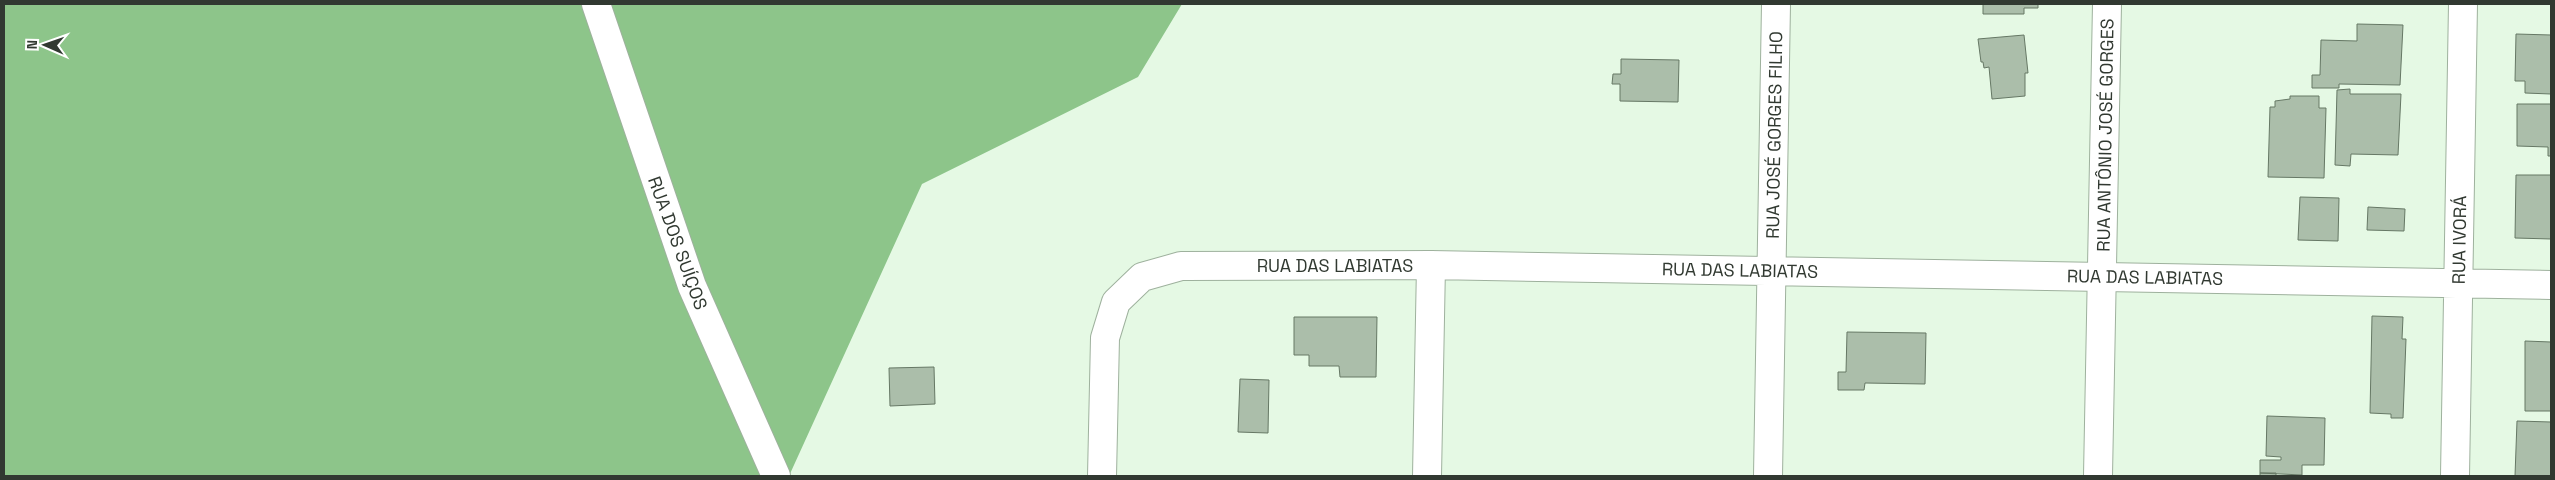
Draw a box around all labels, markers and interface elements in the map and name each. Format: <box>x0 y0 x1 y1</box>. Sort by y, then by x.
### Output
street label: RUA ANTÔNIO JOSÉ GORGES <box>2091 18 2119 252</box>
north arrow <box>20 20 70 70</box>
street label: RUA JOSÉ GORGES FILHO <box>1761 31 1787 239</box>
text: N <box>23 40 41 50</box>
street label: RUA DOS SUÍÇOS <box>643 173 713 313</box>
street label: RUA IVORÁ <box>2447 195 2471 285</box>
street label: RUA DAS LABIATAS <box>1257 254 1413 277</box>
street label: RUA DAS LABIATAS <box>1662 257 1818 283</box>
street label: RUA DAS LABIATAS <box>2067 264 2223 290</box>

